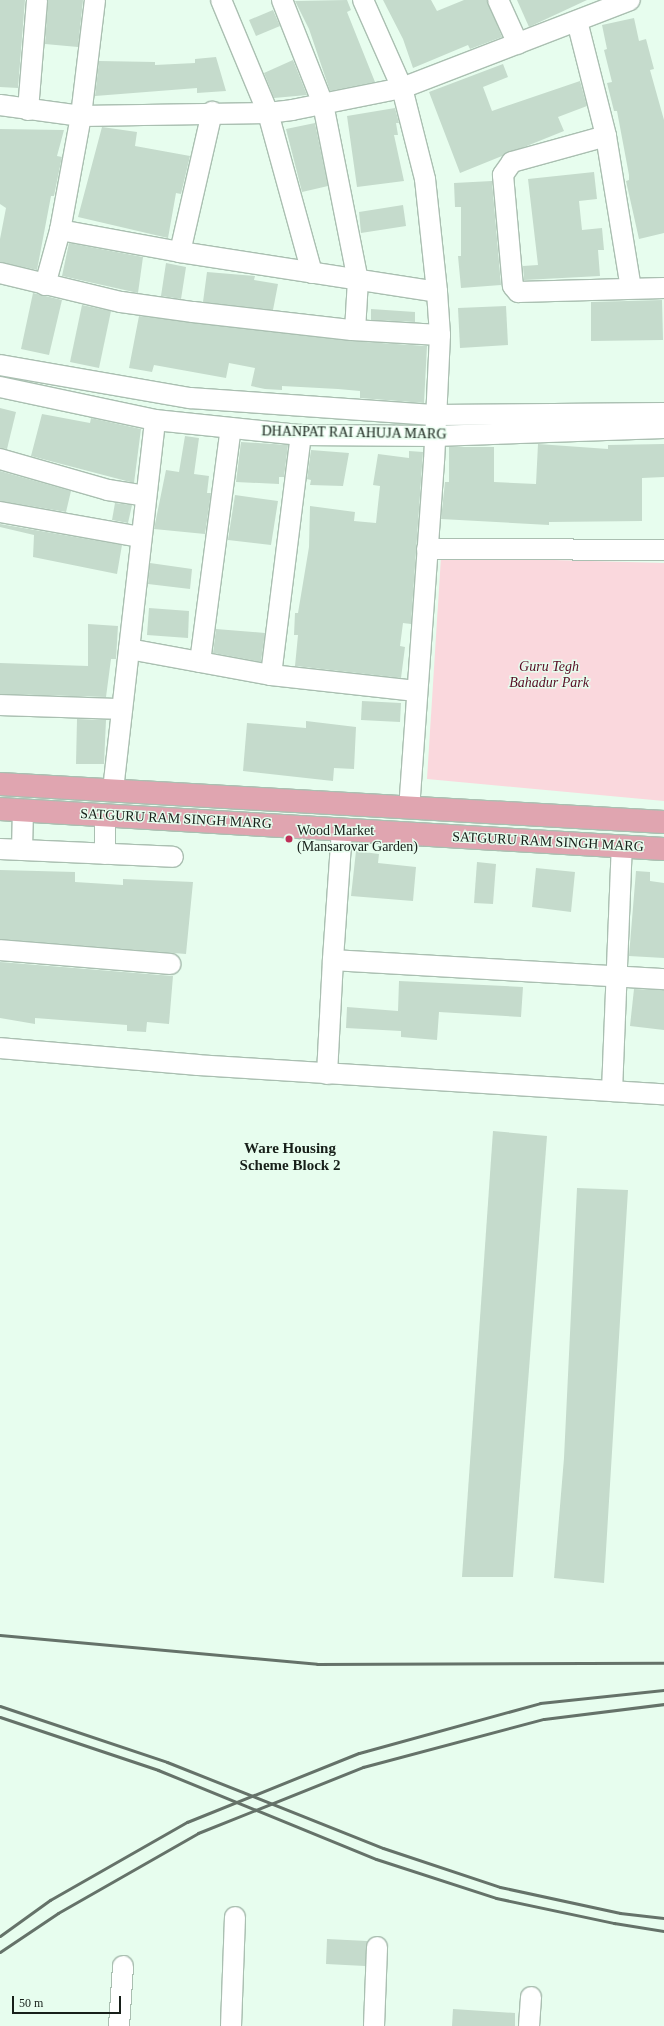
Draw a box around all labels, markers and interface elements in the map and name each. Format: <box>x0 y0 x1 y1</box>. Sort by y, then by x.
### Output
street label: DHANPAT RAI AHUJA MARG <box>264 423 444 443</box>
park label: Guru Tegh Bahadur Park <box>504 659 594 692</box>
street label: SATGURU RAM SINGH MARG <box>82 806 270 832</box>
place label: Wood Market (Mansarovar Garden) <box>297 823 437 856</box>
street label: SATGURU RAM SINGH MARG <box>454 829 642 855</box>
marker: Wood Market (Mansarovar Garden) <box>284 834 294 844</box>
district label: Ware Housing Scheme Block 2 <box>232 1139 348 1174</box>
scale bar <box>14 1988 123 2014</box>
text: 50 m <box>19 1996 43 2010</box>

